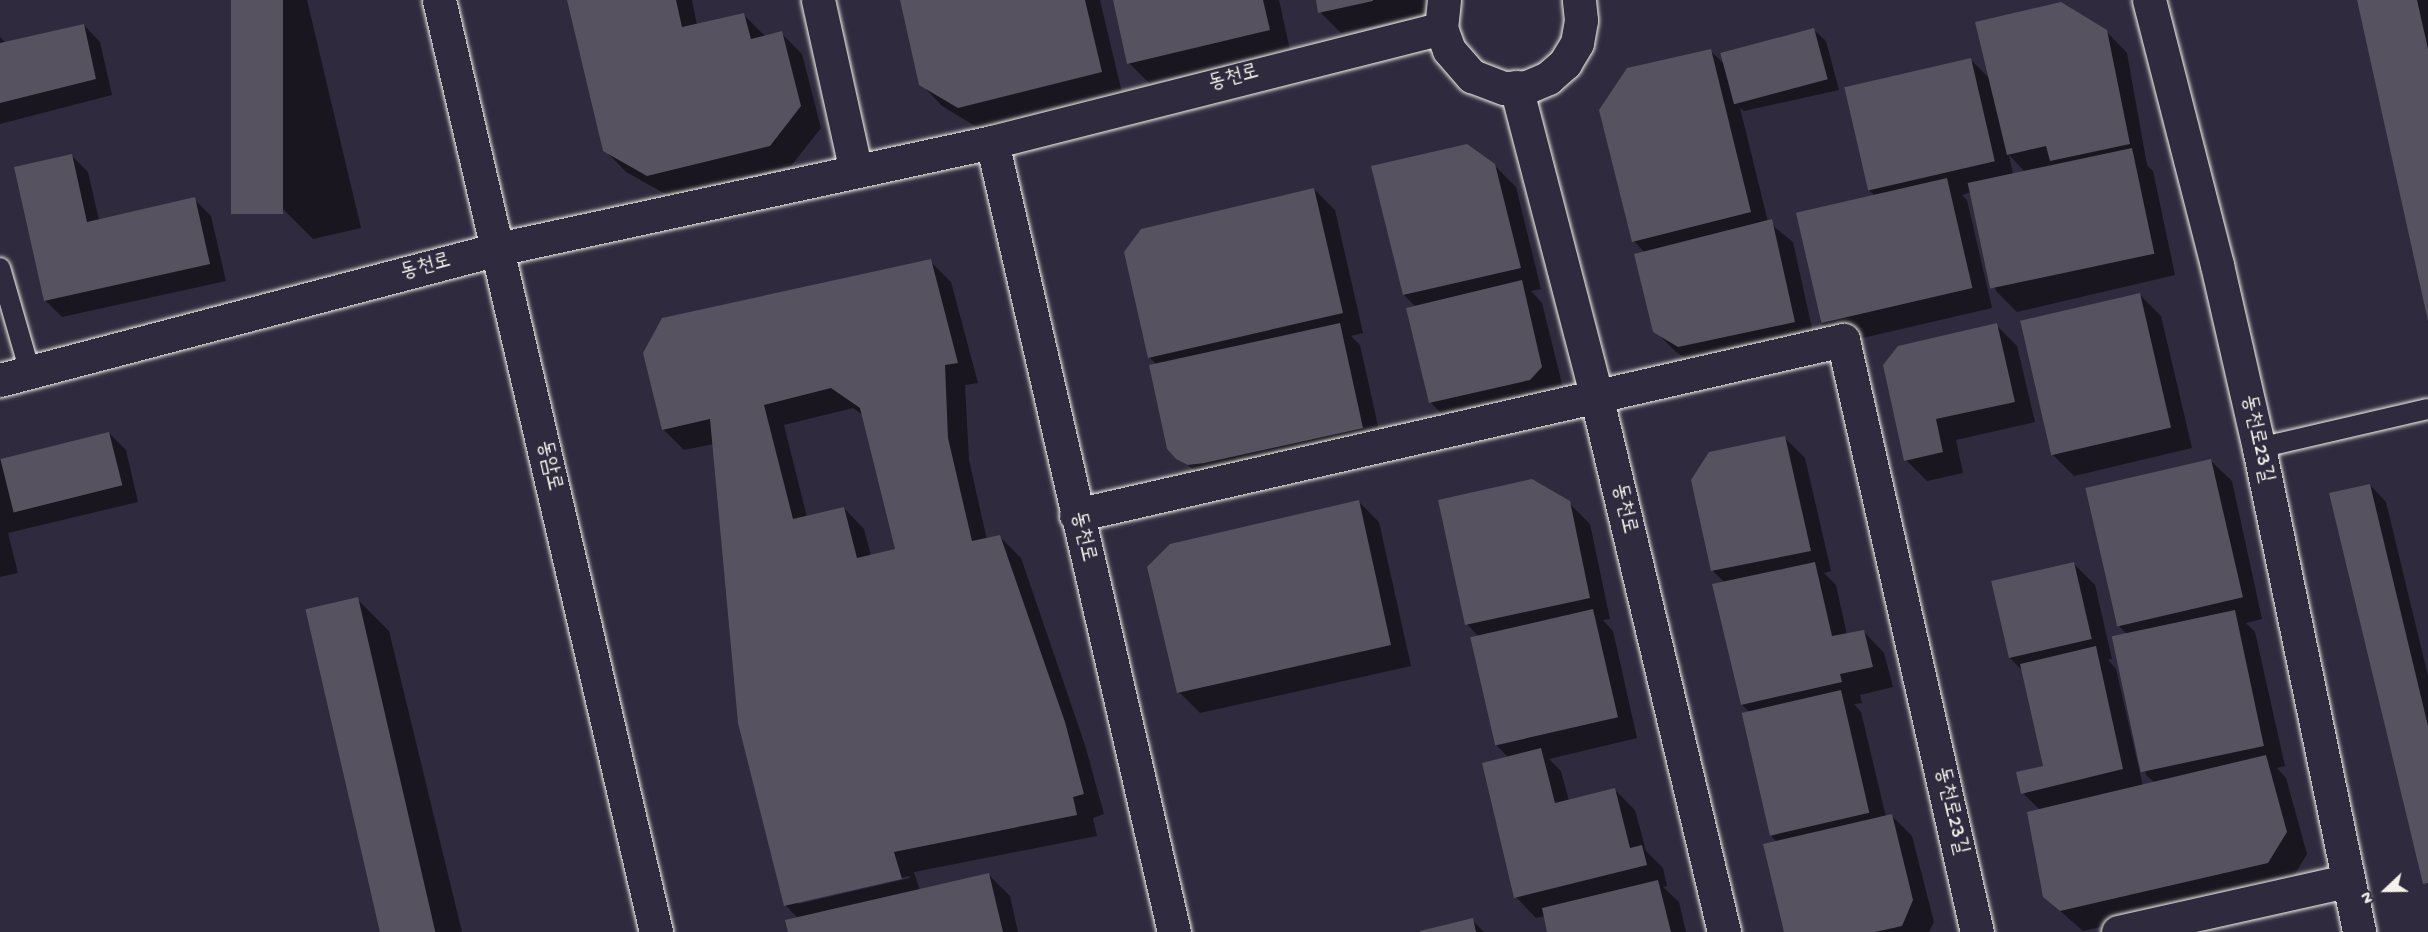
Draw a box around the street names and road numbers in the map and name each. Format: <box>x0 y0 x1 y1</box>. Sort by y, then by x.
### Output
street label: 동천로 <box>1206 60 1262 98</box>
street label: 동천로 <box>398 249 454 287</box>
street label: 동천로23길 <box>2234 393 2278 485</box>
street label: 동암로 <box>530 438 566 494</box>
street label: 동천로 <box>1605 481 1641 537</box>
street label: 동천로 <box>1064 509 1100 565</box>
street label: 동천로23길 <box>1928 765 1972 857</box>

